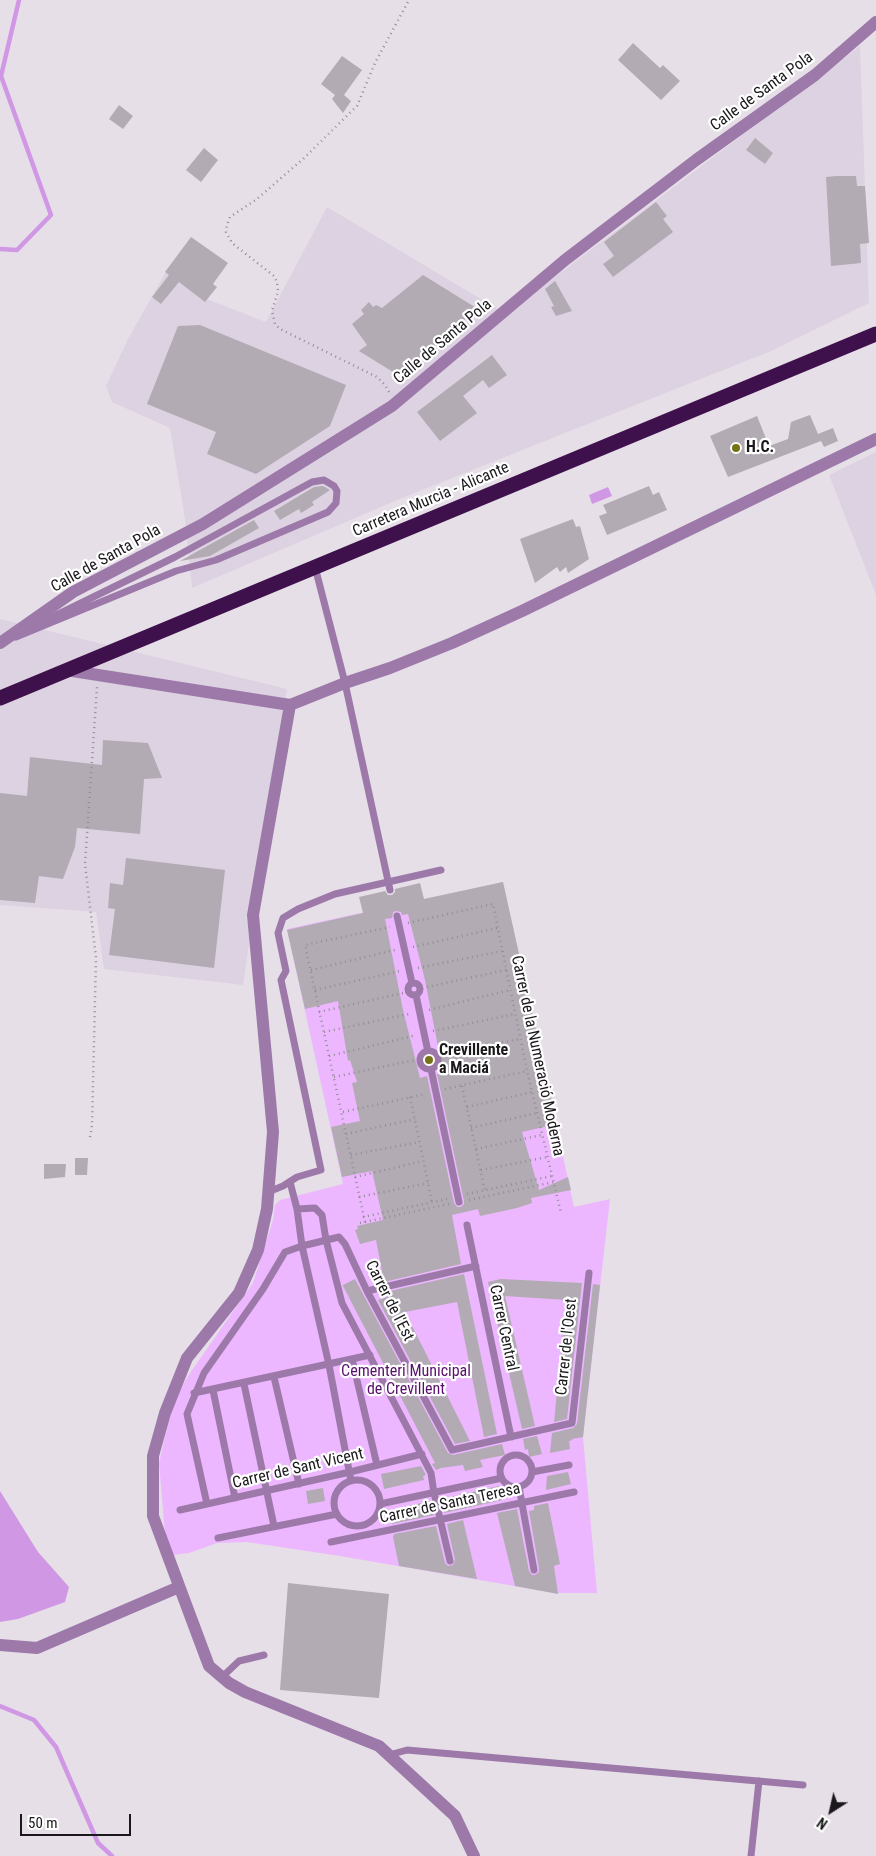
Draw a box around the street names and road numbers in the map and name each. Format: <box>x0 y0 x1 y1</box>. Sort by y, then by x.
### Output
street label: Calle de Santa Pola <box>707 48 817 136</box>
street label: Calle de Santa Pola <box>390 295 496 389</box>
street label: Carretera Murcia - Alicante <box>350 458 512 542</box>
street label: Calle de Santa Pola <box>48 521 164 597</box>
street label: Carrer de la Numeració Moderna <box>506 954 568 1158</box>
street label: Carrer de l'Est <box>360 1257 418 1345</box>
street label: Carrer Central <box>485 1283 521 1373</box>
street label: Carrer de l'Oest <box>552 1298 582 1396</box>
street label: Carrer de Sant Vicent <box>231 1445 365 1493</box>
street label: Carrer de Santa Teresa <box>378 1480 522 1528</box>

